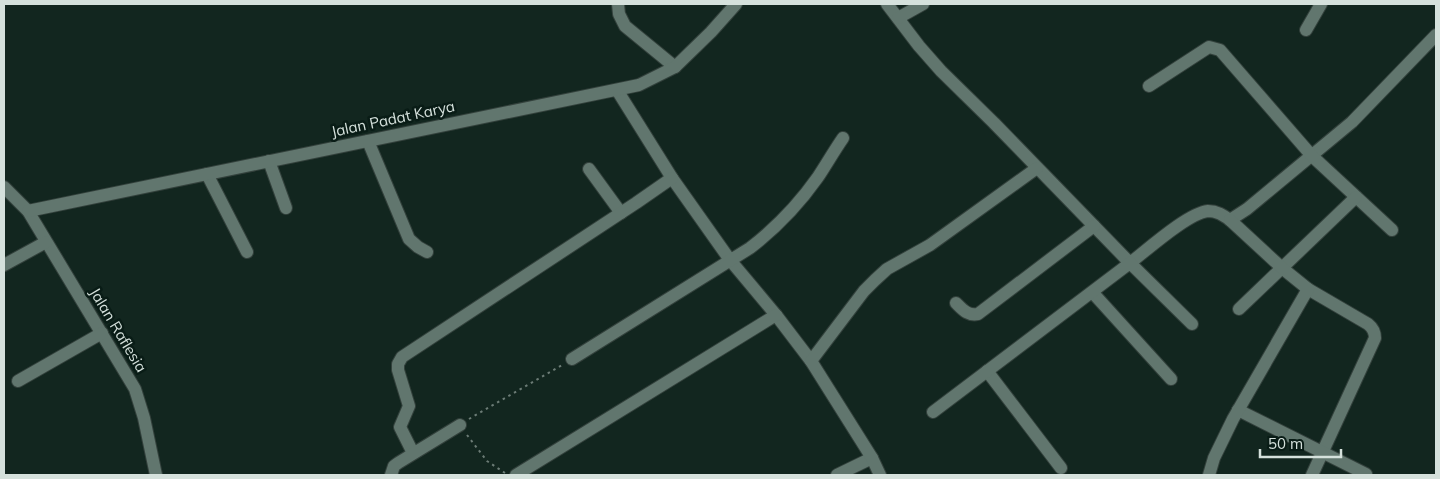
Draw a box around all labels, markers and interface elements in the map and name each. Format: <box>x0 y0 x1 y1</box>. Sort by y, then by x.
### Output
street label: Jalan Padat Karya <box>329 96 456 141</box>
street label: Jalan Raflesia <box>86 284 151 376</box>
scale bar <box>1260 426 1341 458</box>
text: 50 m <box>1268 434 1303 453</box>

